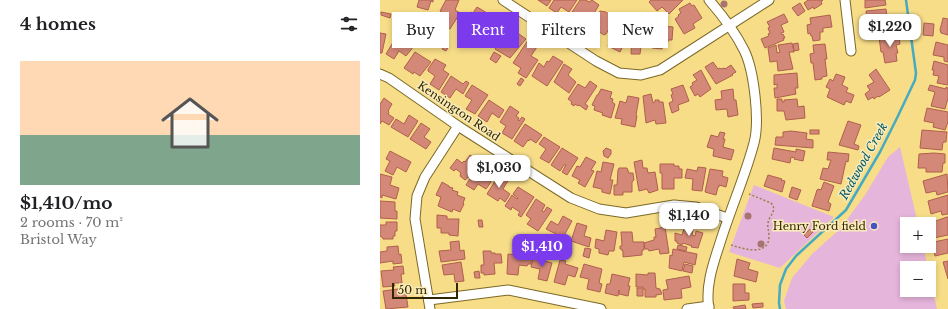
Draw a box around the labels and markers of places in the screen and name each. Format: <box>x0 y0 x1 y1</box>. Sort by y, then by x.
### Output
pin: $1,220 <box>857 14 923 48</box>
pin: $1,030 <box>466 155 532 189</box>
pin: $1,140 <box>656 203 722 237</box>
place label: Henry Ford field <box>773 219 867 233</box>
marker: Henry Ford field <box>869 221 879 231</box>
pin: $1,410 <box>509 234 575 268</box>

